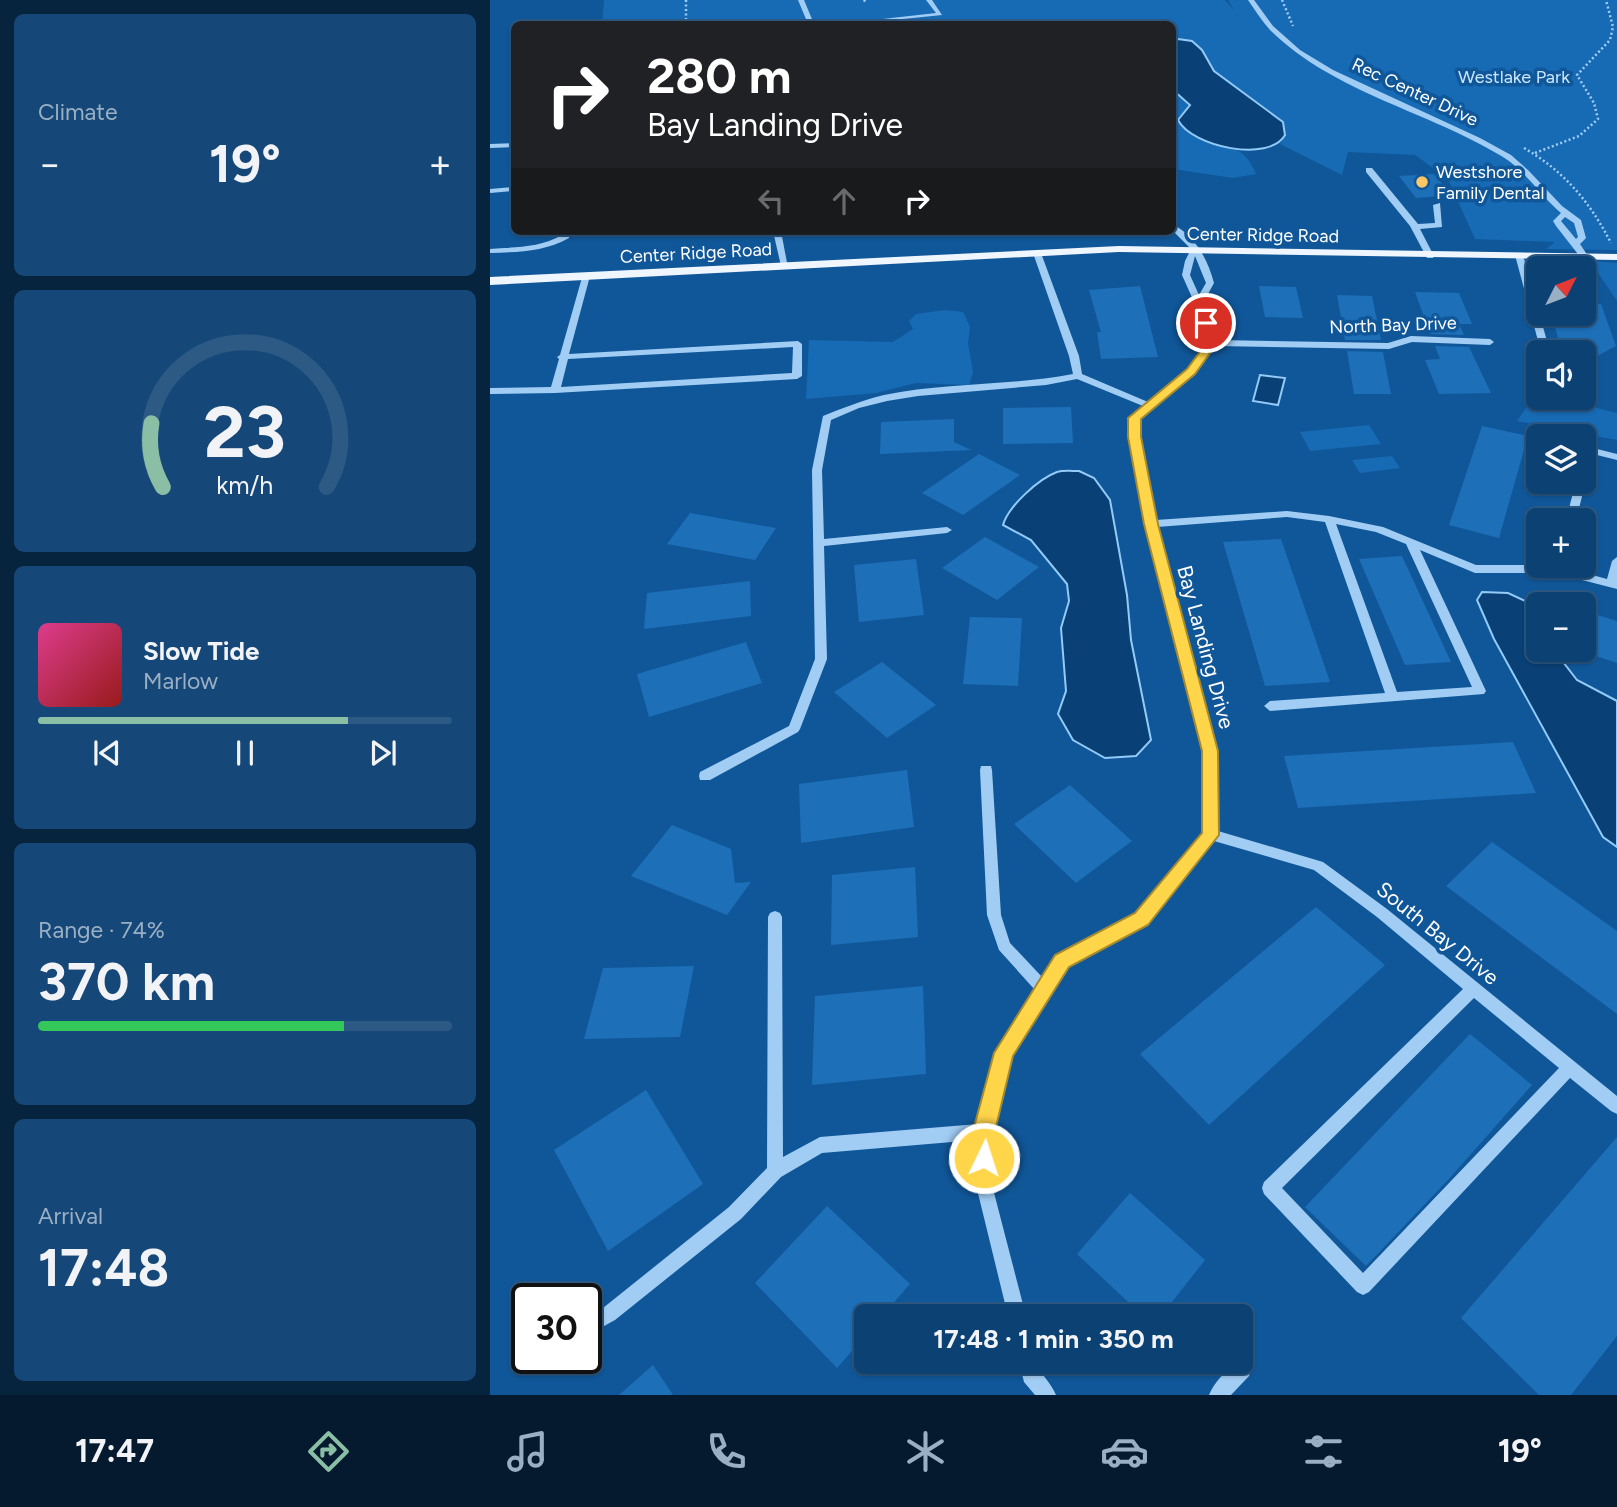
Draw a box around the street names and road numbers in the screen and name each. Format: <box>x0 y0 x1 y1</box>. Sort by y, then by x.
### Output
street label: Rec Center Drive <box>1348 53 1482 131</box>
street label: Center Ridge Road <box>1187 223 1339 247</box>
street label: Center Ridge Road <box>619 238 773 268</box>
street label: North Bay Drive <box>1329 312 1457 338</box>
street label: Bay Landing Drive <box>1172 563 1240 731</box>
street label: South Bay Drive <box>1372 876 1504 990</box>

